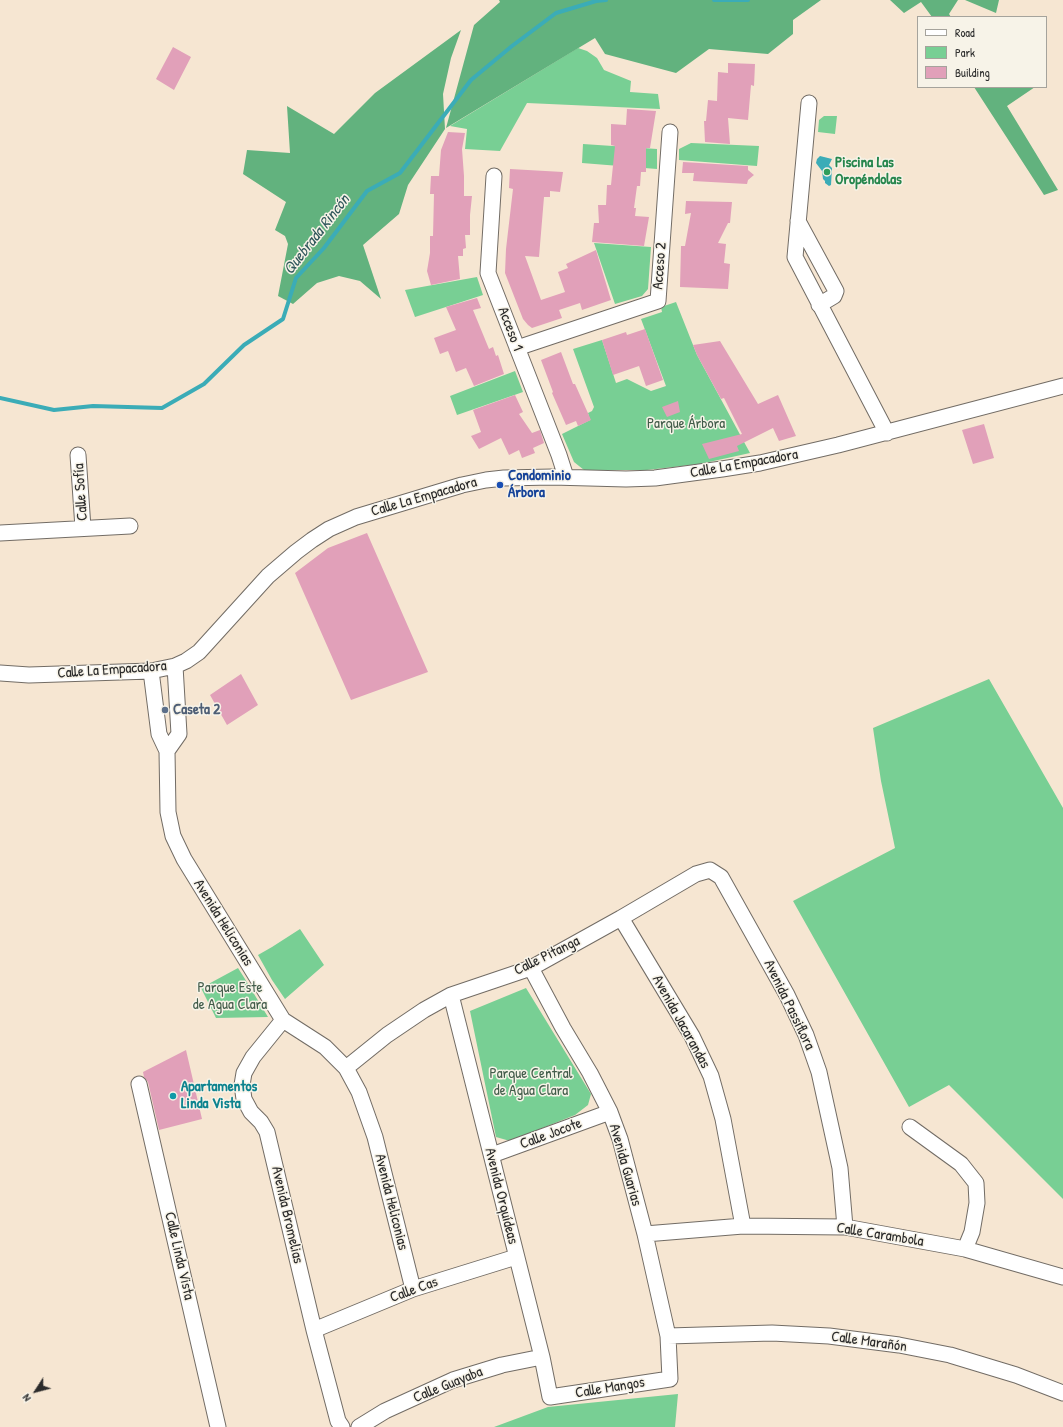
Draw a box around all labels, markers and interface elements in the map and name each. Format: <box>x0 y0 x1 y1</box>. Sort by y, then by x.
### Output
legend <box>917 16 1047 88</box>
text: Road <box>955 24 975 41</box>
text: Park <box>955 44 975 61</box>
text: Building <box>955 64 990 81</box>
place label: Piscina Las Oropéndolas <box>835 154 902 189</box>
marker: Piscina Las Oropéndolas <box>822 167 832 177</box>
water label: Quebrada Rincón <box>280 191 354 279</box>
street label: Acceso 2 <box>649 242 671 290</box>
street label: Acceso 1 <box>493 304 527 354</box>
park label: Parque Árbora <box>647 415 725 433</box>
street label: Calle La Empacadora <box>689 446 799 482</box>
street label: Calle Sofía <box>70 463 92 521</box>
place label: Condominio Árbora <box>508 467 571 502</box>
street label: Calle La Empacadora <box>369 473 479 521</box>
marker: Condominio Árbora <box>495 480 505 490</box>
street label: Calle La Empacadora <box>57 657 167 683</box>
place label: Caseta 2 <box>173 701 220 719</box>
marker: Caseta 2 <box>160 705 170 715</box>
street label: Avenida Heliconias <box>189 876 257 970</box>
street label: Calle Pitanga <box>511 932 583 980</box>
street label: Avenida Passiflora <box>759 957 819 1053</box>
street label: Avenida Jacarandas <box>648 972 714 1072</box>
park label: Parque Este de Agua Clara <box>193 979 267 1014</box>
park label: Parque Central de Agua Clara <box>489 1065 573 1100</box>
place label: Apartamentos Linda Vista <box>181 1078 257 1113</box>
marker: Apartamentos Linda Vista <box>168 1091 178 1101</box>
street label: Calle Jocote <box>518 1114 584 1154</box>
street label: Avenida Guarias <box>605 1122 645 1208</box>
street label: Avenida Orquídeas <box>480 1146 522 1246</box>
street label: Avenida Heliconias <box>370 1152 412 1252</box>
street label: Avenida Bromelias <box>267 1165 307 1265</box>
street label: Calle Linda Vista <box>160 1210 198 1302</box>
street label: Calle Carambola <box>835 1219 925 1251</box>
street label: Calle Cas <box>387 1273 441 1307</box>
street label: Calle Marañón <box>830 1328 908 1356</box>
street label: Calle Guayaba <box>411 1363 485 1407</box>
north arrow <box>16 1371 56 1411</box>
street label: Calle Mangos <box>574 1374 646 1402</box>
text: N <box>19 1392 34 1405</box>

